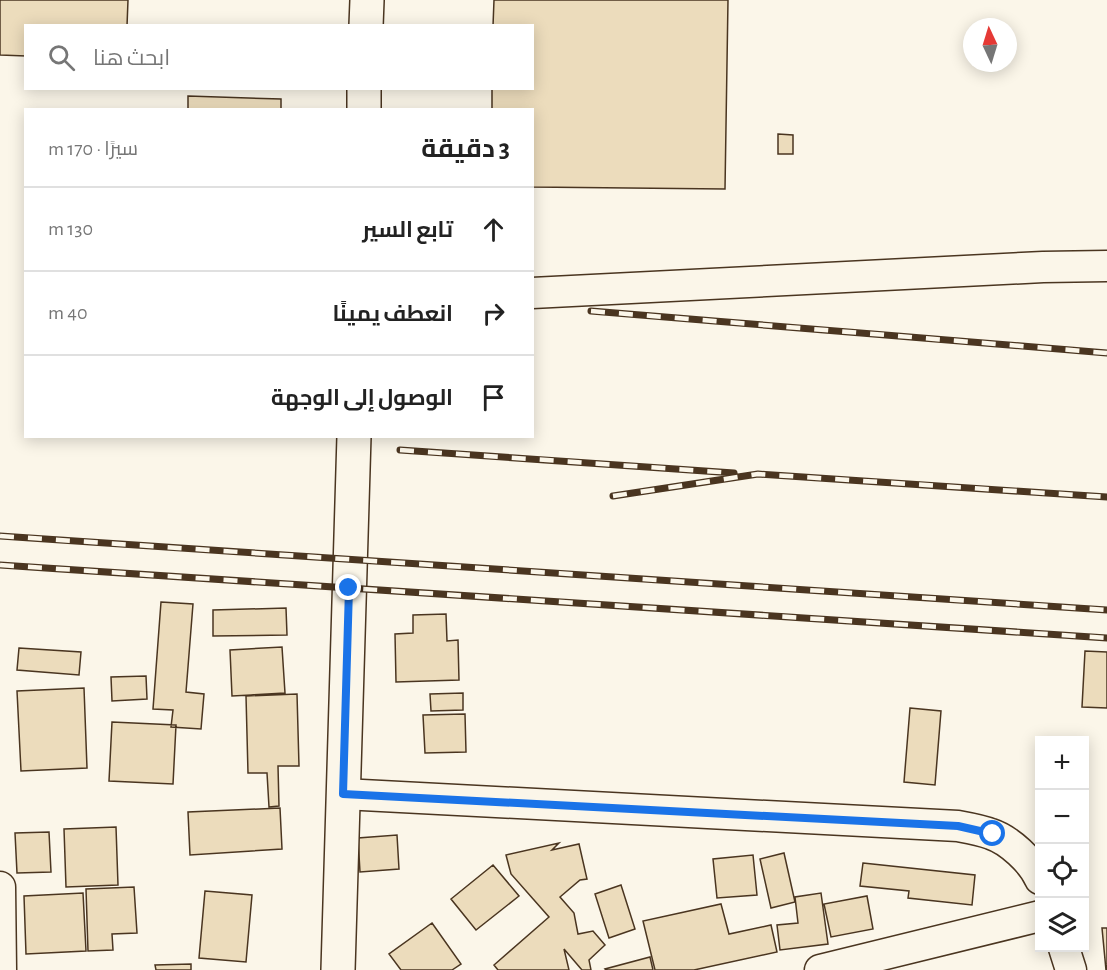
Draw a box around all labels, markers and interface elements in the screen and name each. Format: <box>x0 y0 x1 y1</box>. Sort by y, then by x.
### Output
north arrow <box>963 18 1017 72</box>
search box <box>24 24 534 90</box>
icon: search <box>45 41 78 74</box>
text: ابحث هنا <box>93 47 170 69</box>
text: 3 دقيقة <box>421 136 510 162</box>
text: سيرًا · 170 m <box>48 139 138 159</box>
icon: ahead <box>477 213 510 246</box>
text: 130 m <box>48 219 93 239</box>
text: تابع السير <box>362 219 453 241</box>
icon: right <box>477 297 510 330</box>
text: 40 m <box>48 303 88 323</box>
text: انعطف يمينًا <box>332 303 453 325</box>
icon: arrive <box>477 381 510 414</box>
text: الوصول إلى الوجهة <box>271 387 453 409</box>
route end <box>335 574 361 600</box>
map controls <box>1035 736 1089 952</box>
button: + <box>1035 736 1089 790</box>
button: − <box>1035 790 1089 844</box>
route start <box>979 820 1005 846</box>
button: locate <box>1035 844 1089 898</box>
button: layers <box>1035 898 1089 952</box>

